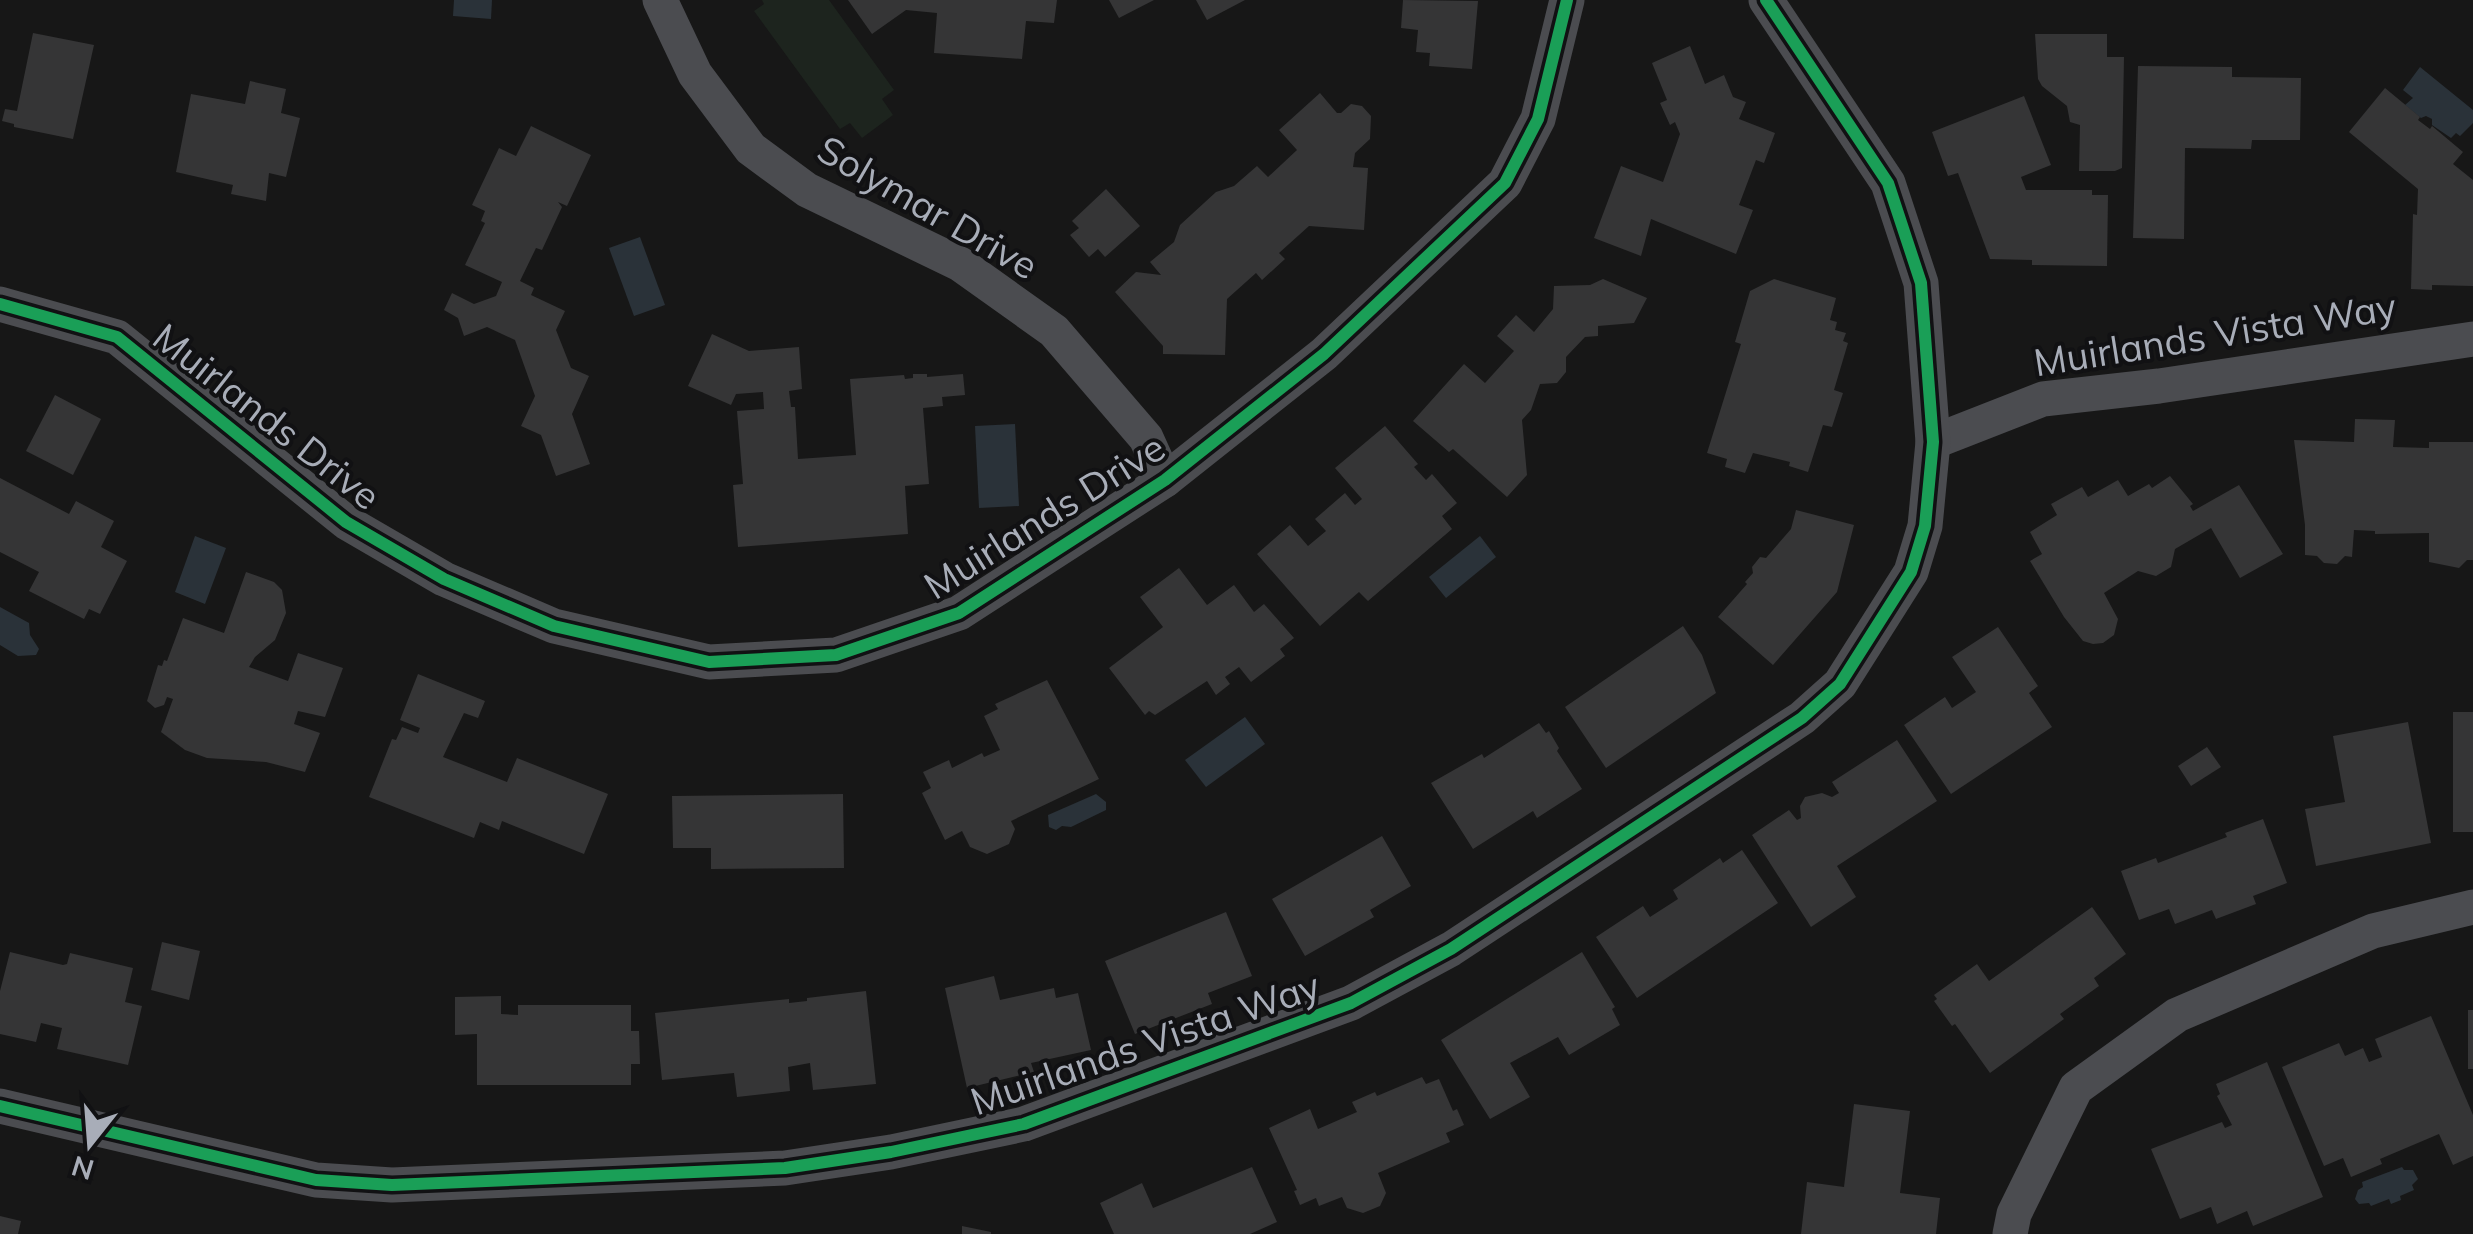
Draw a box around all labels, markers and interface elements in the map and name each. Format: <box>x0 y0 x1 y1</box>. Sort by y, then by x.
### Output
street label: Solymar Drive <box>809 125 1047 289</box>
street label: Muirlands Vista Way <box>2030 282 2400 386</box>
street label: Muirlands Drive <box>144 312 390 520</box>
street label: Muirlands Drive <box>915 423 1173 609</box>
street label: Muirlands Vista Way <box>964 961 1326 1125</box>
north arrow <box>40 1094 140 1194</box>
text: N <box>67 1149 98 1188</box>

